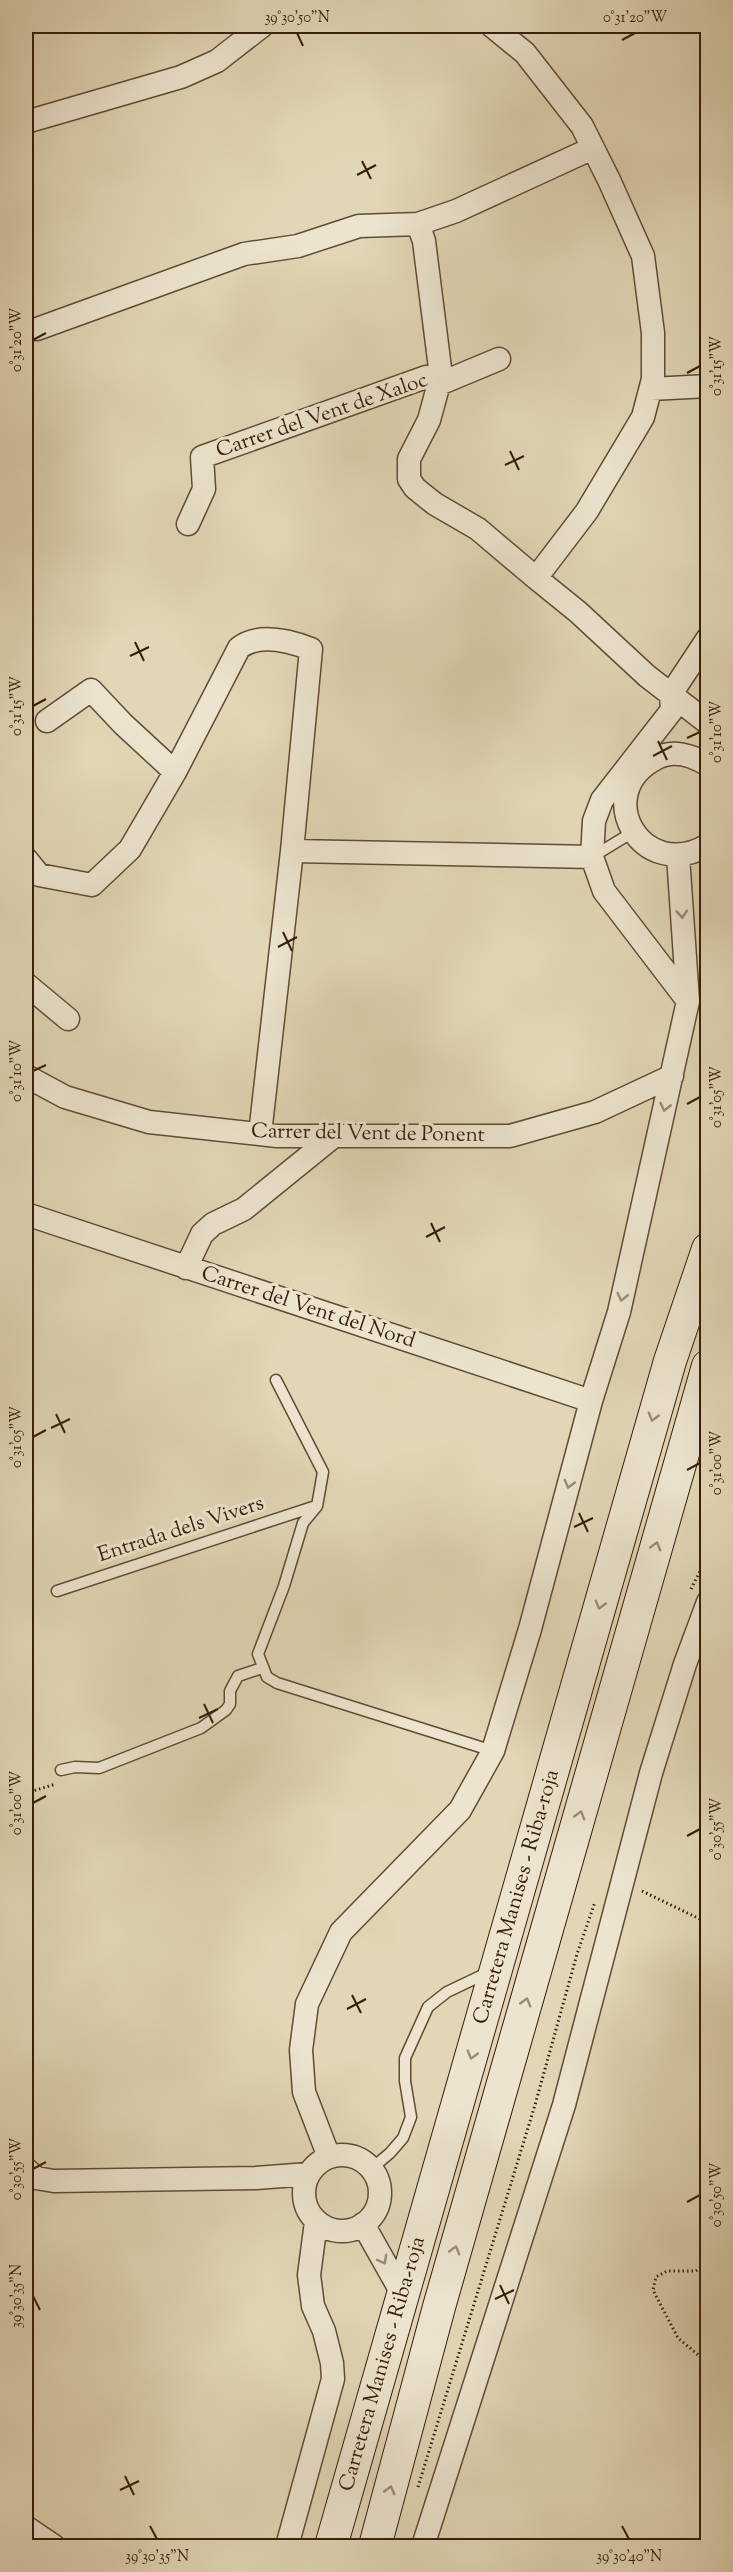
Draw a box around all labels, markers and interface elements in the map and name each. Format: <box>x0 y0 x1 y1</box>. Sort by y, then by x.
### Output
text: 39°30'50"N <box>264 8 330 29</box>
text: 0°31'20"W <box>603 8 667 29</box>
text: 0°31'20"W <box>7 308 28 372</box>
text: 0°31'15"W <box>707 336 728 396</box>
street label: Carrer del Vent de Xaloc <box>212 366 432 466</box>
text: 0°31'15"W <box>7 676 28 736</box>
text: 0°31'10"W <box>707 701 728 763</box>
one-way arrow <box>675 910 688 919</box>
text: 0°31'10"W <box>7 1040 28 1102</box>
text: 0°31'05"W <box>707 1066 728 1128</box>
one-way arrow <box>659 1101 672 1111</box>
street label: Carrer del Vent de Ponent <box>251 1117 485 1151</box>
street label: Carrer del Vent del Nord <box>197 1259 419 1357</box>
one-way arrow <box>616 1292 629 1302</box>
text: 0°31'05"W <box>7 1406 28 1468</box>
one-way arrow <box>648 1411 660 1422</box>
text: 0°31'00"W <box>707 1431 728 1495</box>
one-way arrow <box>564 1478 576 1489</box>
street label: Entrada dels Vivers <box>94 1489 268 1571</box>
one-way arrow <box>649 1542 662 1552</box>
one-way arrow <box>595 1599 607 1610</box>
street label: Carretera Manises - Riba-roja <box>466 1766 568 2028</box>
text: 0°31'00"W <box>7 1771 28 1835</box>
text: 0°30'55"W <box>707 1797 728 1860</box>
one-way arrow <box>573 1810 585 1821</box>
one-way arrow <box>519 1997 531 2008</box>
one-way arrow <box>467 2049 479 2060</box>
text: 0°30'55"W <box>7 2137 28 2200</box>
text: 0°30'50"W <box>707 2162 728 2227</box>
street label: Carretera Manises - Riba-roja <box>332 2233 434 2495</box>
one-way arrow <box>448 2245 461 2255</box>
one-way arrow <box>376 2254 387 2264</box>
text: 39°30'35"N <box>7 2264 28 2328</box>
one-way arrow <box>383 2485 395 2496</box>
text: 39°30'35"N <box>125 2547 189 2568</box>
text: 39°30'40"N <box>596 2547 662 2568</box>

